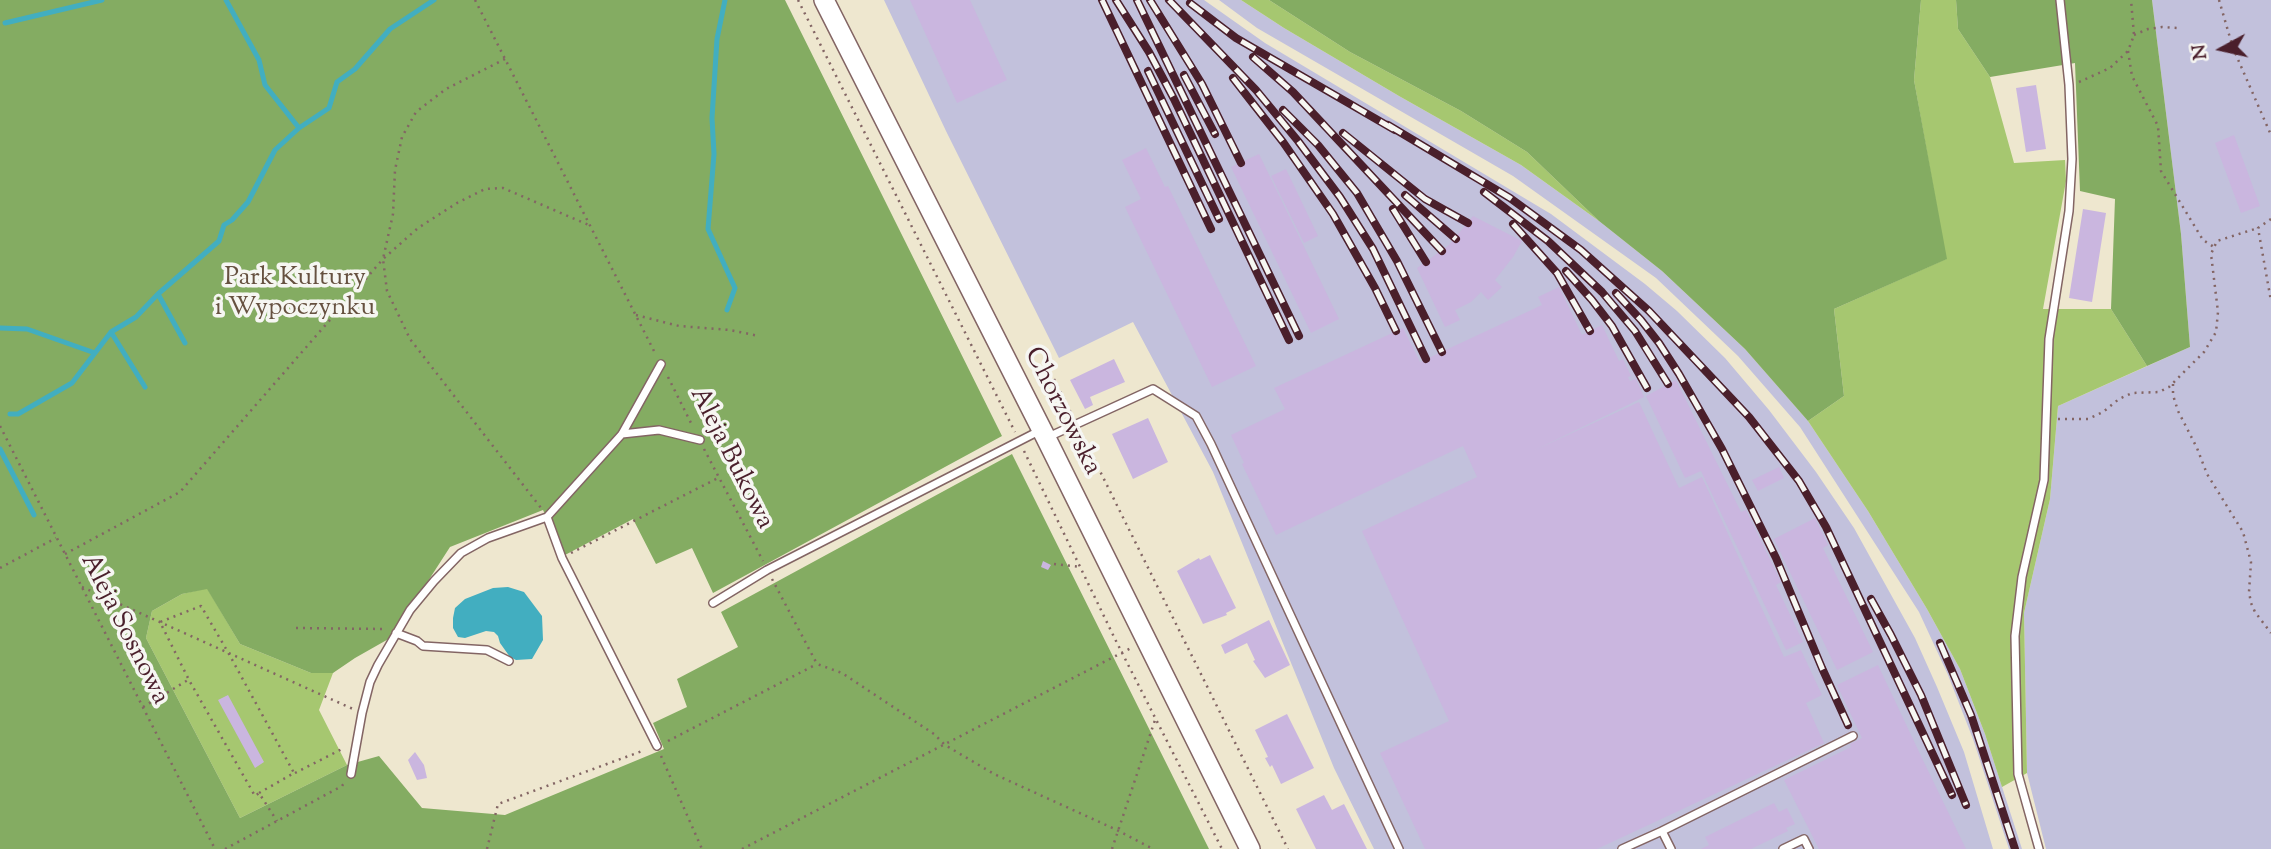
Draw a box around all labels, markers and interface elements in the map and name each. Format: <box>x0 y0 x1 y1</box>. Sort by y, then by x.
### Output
north arrow <box>2187 14 2257 84</box>
text: N <box>2186 43 2215 61</box>
park label: Park Kultury i Wypoczynku <box>215 264 375 326</box>
street label: Chorzowska <box>1016 343 1106 481</box>
street label: Aleja Bukowa <box>681 383 779 535</box>
street label: Aleja Sosnowa <box>72 550 174 710</box>

